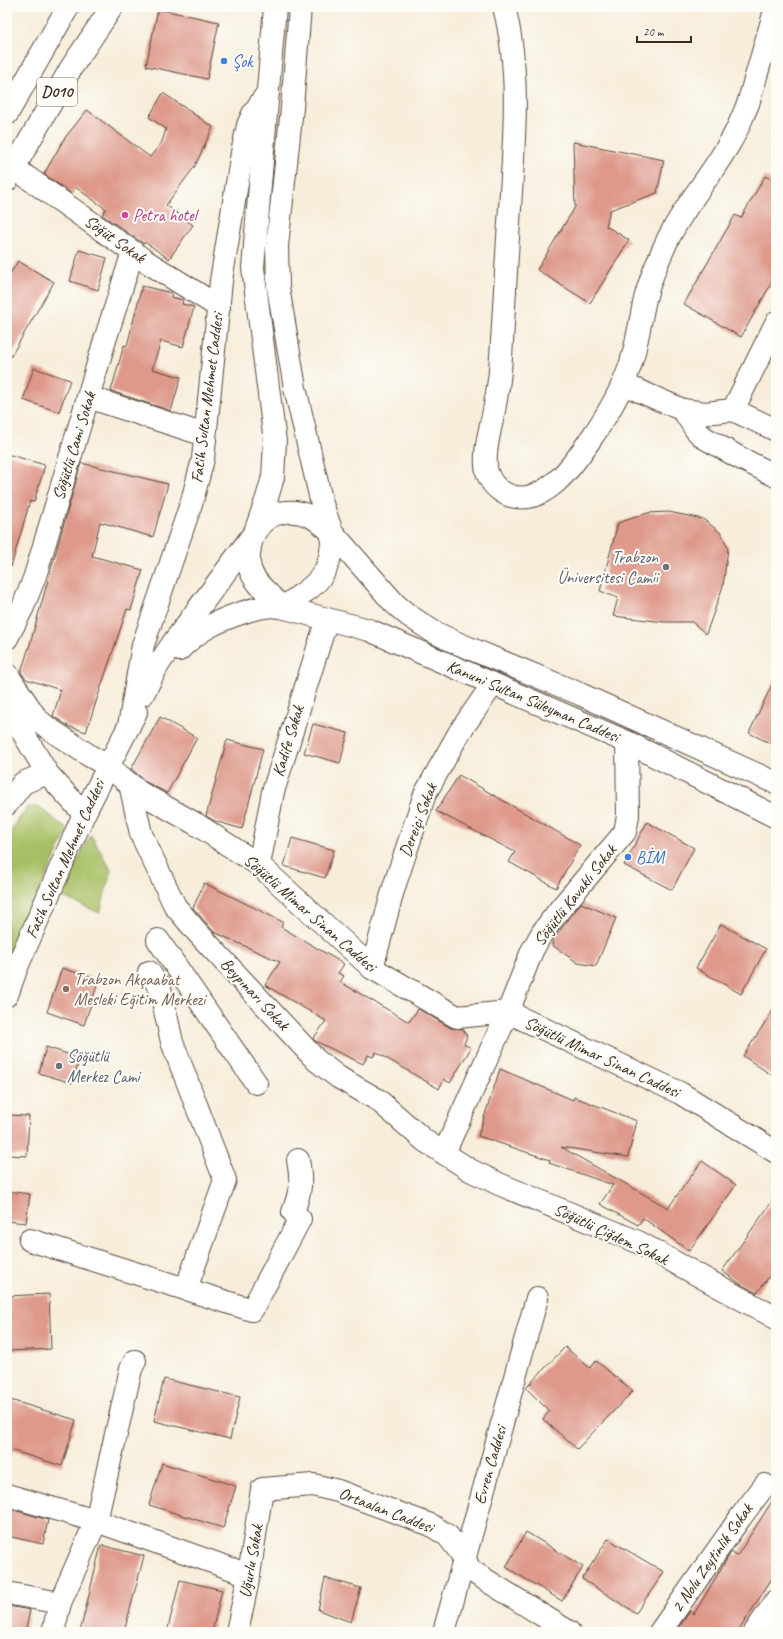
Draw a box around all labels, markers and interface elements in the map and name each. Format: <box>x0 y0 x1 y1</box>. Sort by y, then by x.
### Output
scale bar <box>637 18 691 44</box>
text: 20 m <box>643 24 665 40</box>
place label: Şok <box>232 51 254 72</box>
marker: Şok <box>219 56 229 66</box>
road number: D010 <box>37 78 77 106</box>
place label: Petra hotel <box>133 205 200 226</box>
street label: Söğüt Sokak <box>80 210 151 269</box>
marker: Petra hotel <box>120 210 130 220</box>
street label: Fatih Sultan Mehmet Caddesi <box>186 309 228 484</box>
street label: Söğütlü Cami Sokak <box>48 388 101 503</box>
place label: Trabzon Üniversitesi Camii <box>558 547 660 588</box>
marker: Trabzon Üniversitesi Camii <box>661 562 671 572</box>
street label: Kanuni Sultan Süleyman Caddesi <box>444 655 624 748</box>
street label: Kadife Sokak <box>267 701 309 779</box>
street label: Fatih Sultan Mehmet Caddesi <box>21 774 111 941</box>
street label: Dereiçi Sokak <box>394 778 442 860</box>
street label: Söğütlü Kavaklı Sokak <box>529 839 622 950</box>
place label: BİM <box>636 847 666 868</box>
street label: Söğütlü Mimar Sinan Caddesi <box>239 850 382 977</box>
marker: BİM <box>623 852 633 862</box>
street label: Beypınarı Sokak <box>216 953 295 1036</box>
place label: Trabzon Akçaabat Mesleki Eğitim Merkezi <box>74 969 207 1010</box>
marker: Trabzon Akçaabat Mesleki Eğitim Merkezi <box>61 984 71 994</box>
street label: Söğütlü Mimar Sinan Caddesi <box>521 1012 685 1103</box>
place label: Söğütlü Merkez Cami <box>67 1046 142 1087</box>
marker: Söğütlü Merkez Cami <box>54 1061 64 1071</box>
street label: Söğütlü Çiğdem Sokak <box>550 1198 673 1271</box>
street label: Evren Caddesi <box>469 1422 512 1507</box>
street label: Ortaalan Caddesi <box>336 1482 439 1539</box>
street label: 2 Nolu Zeytinlik Sokak <box>667 1498 758 1617</box>
street label: Uğurlu Sokak <box>234 1521 268 1599</box>

